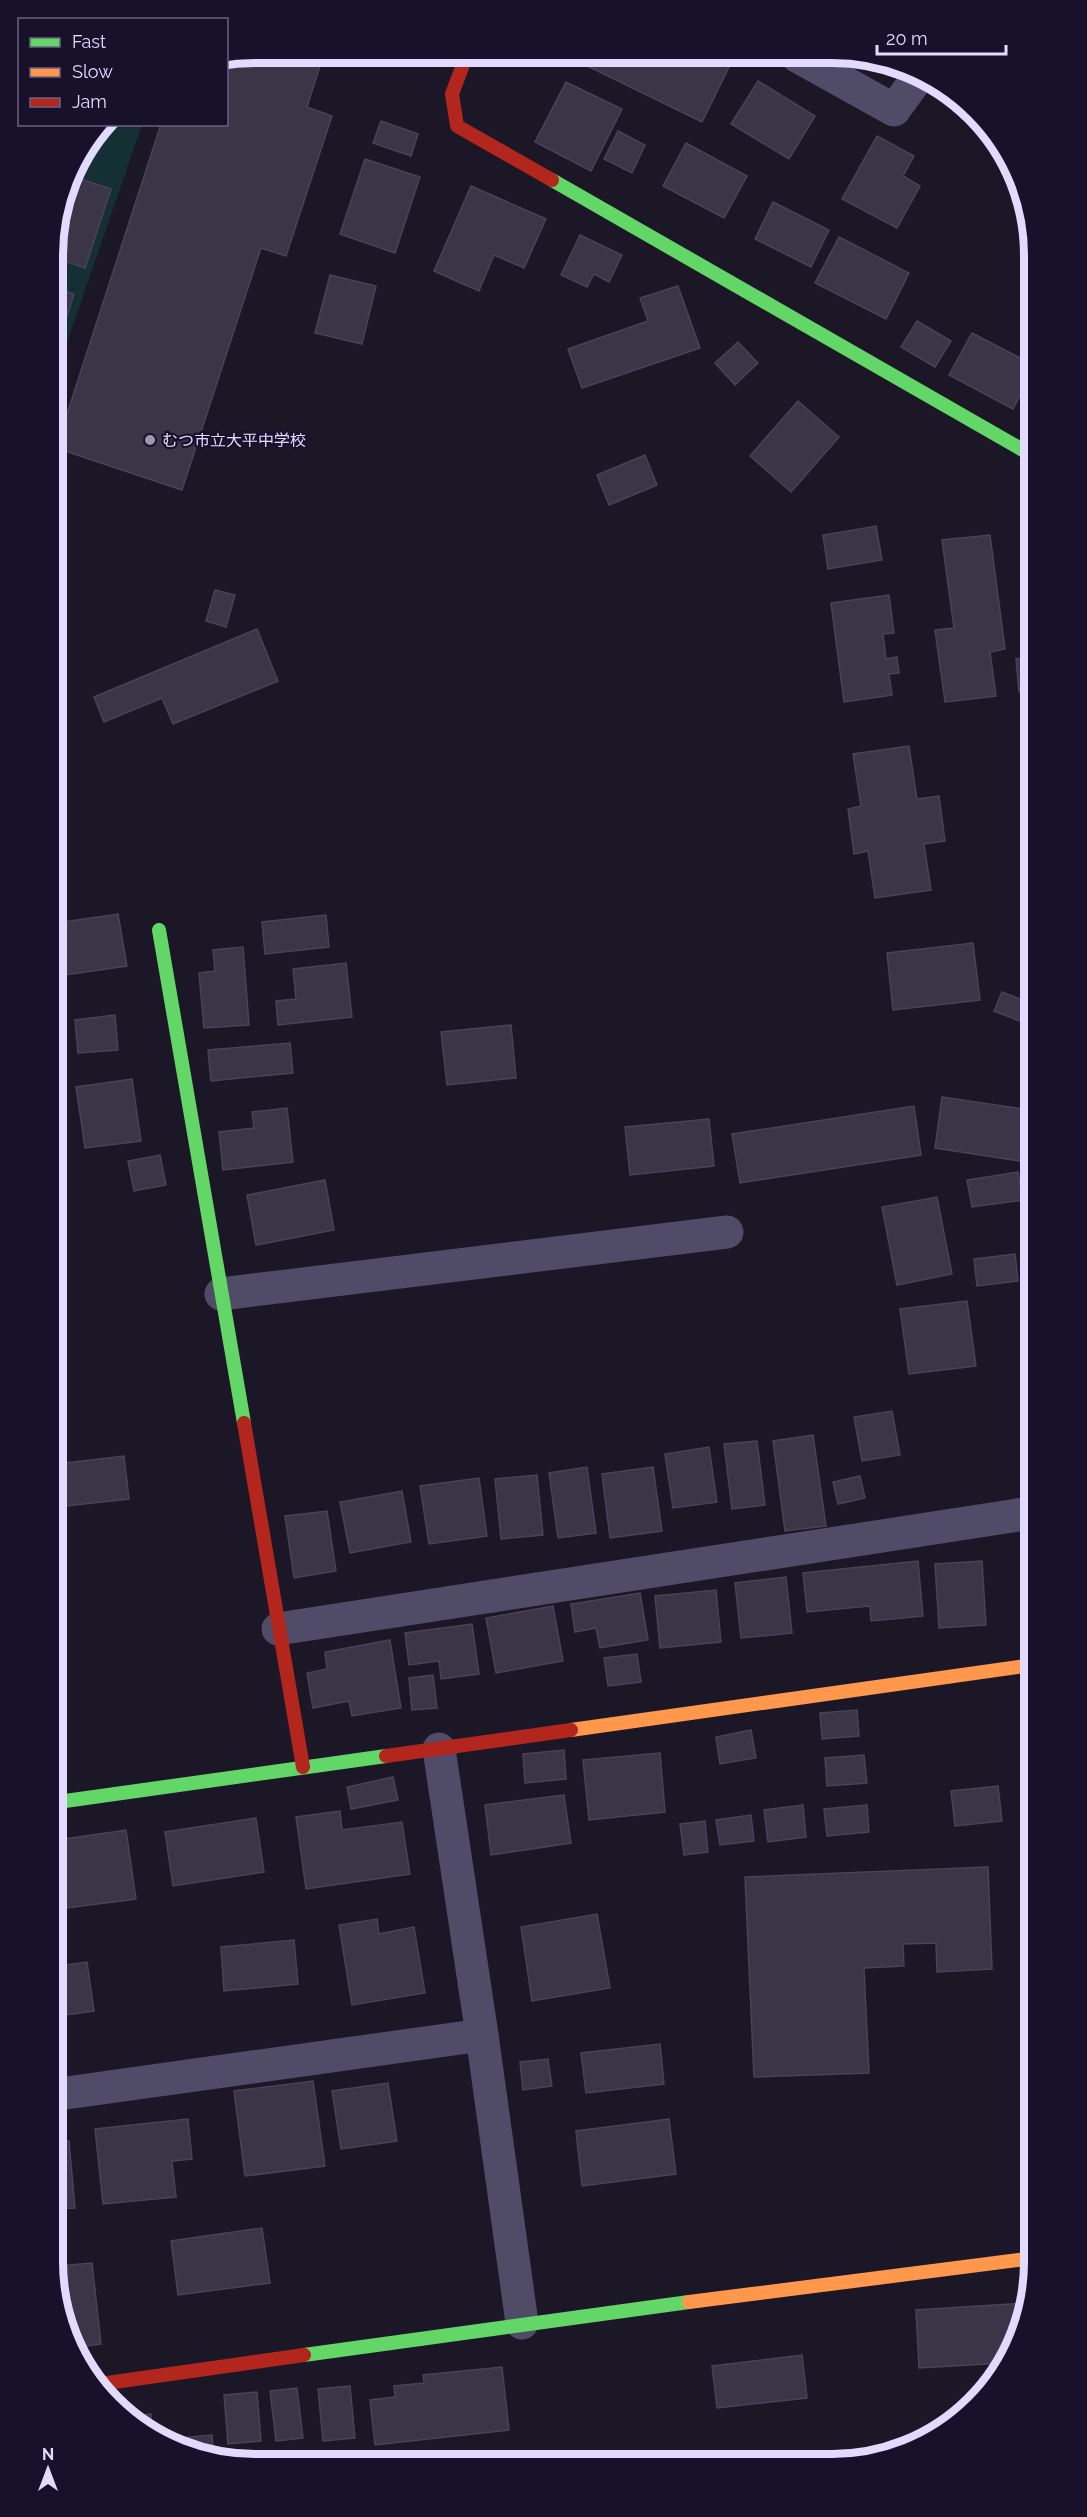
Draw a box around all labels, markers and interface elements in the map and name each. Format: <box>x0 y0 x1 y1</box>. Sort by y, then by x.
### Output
legend <box>18 18 228 126</box>
scale bar <box>877 18 1006 56</box>
text: 20 m <box>886 28 928 49</box>
text: Fast <box>72 31 106 52</box>
text: Slow <box>72 61 113 82</box>
text: Jam <box>72 91 107 112</box>
place label: むつ市立大平中学校 <box>162 431 306 450</box>
marker: むつ市立大平中学校 <box>143 433 157 447</box>
north arrow <box>18 2439 78 2499</box>
text: N <box>42 2445 54 2464</box>

